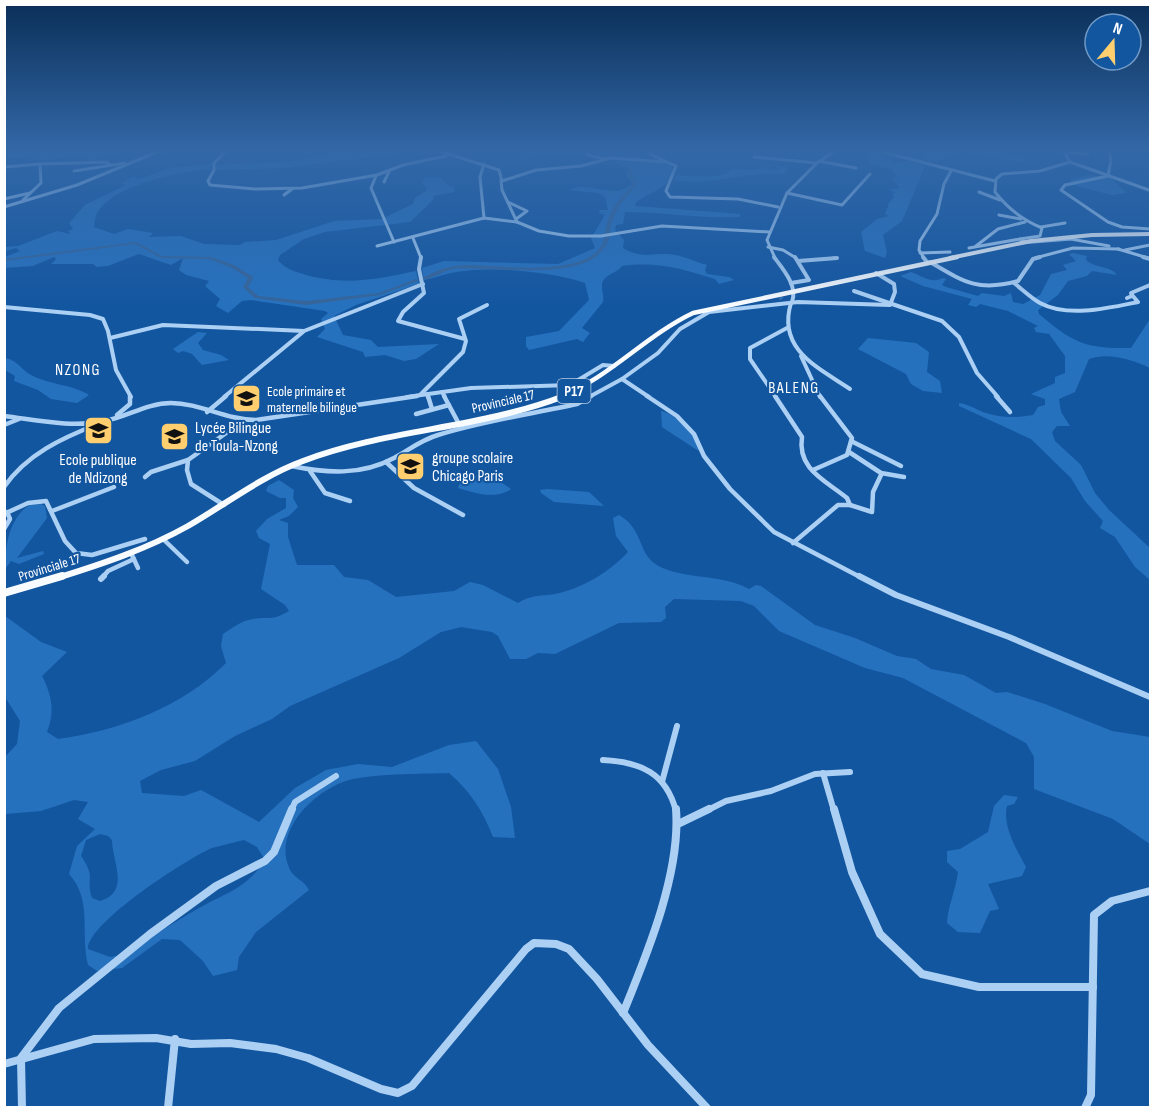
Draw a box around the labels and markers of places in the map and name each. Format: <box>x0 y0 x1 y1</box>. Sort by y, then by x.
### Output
school or university icon: Ecole primaire et maternelle bilingue <box>230 383 262 415</box>
place label: Ecole primaire et maternelle bilingue <box>267 383 357 416</box>
school or university icon: Ecole publique de Ndizong <box>82 415 114 447</box>
place label: Lycée Bilingue de Toula-Nzong <box>195 419 278 456</box>
school or university icon: Lycée Bilingue de Toula-Nzong <box>158 420 190 452</box>
place label: groupe scolaire Chicago Paris <box>432 449 513 486</box>
school or university icon: groupe scolaire Chicago Paris <box>395 450 427 482</box>
place label: Ecole publique de Ndizong <box>59 451 137 488</box>

